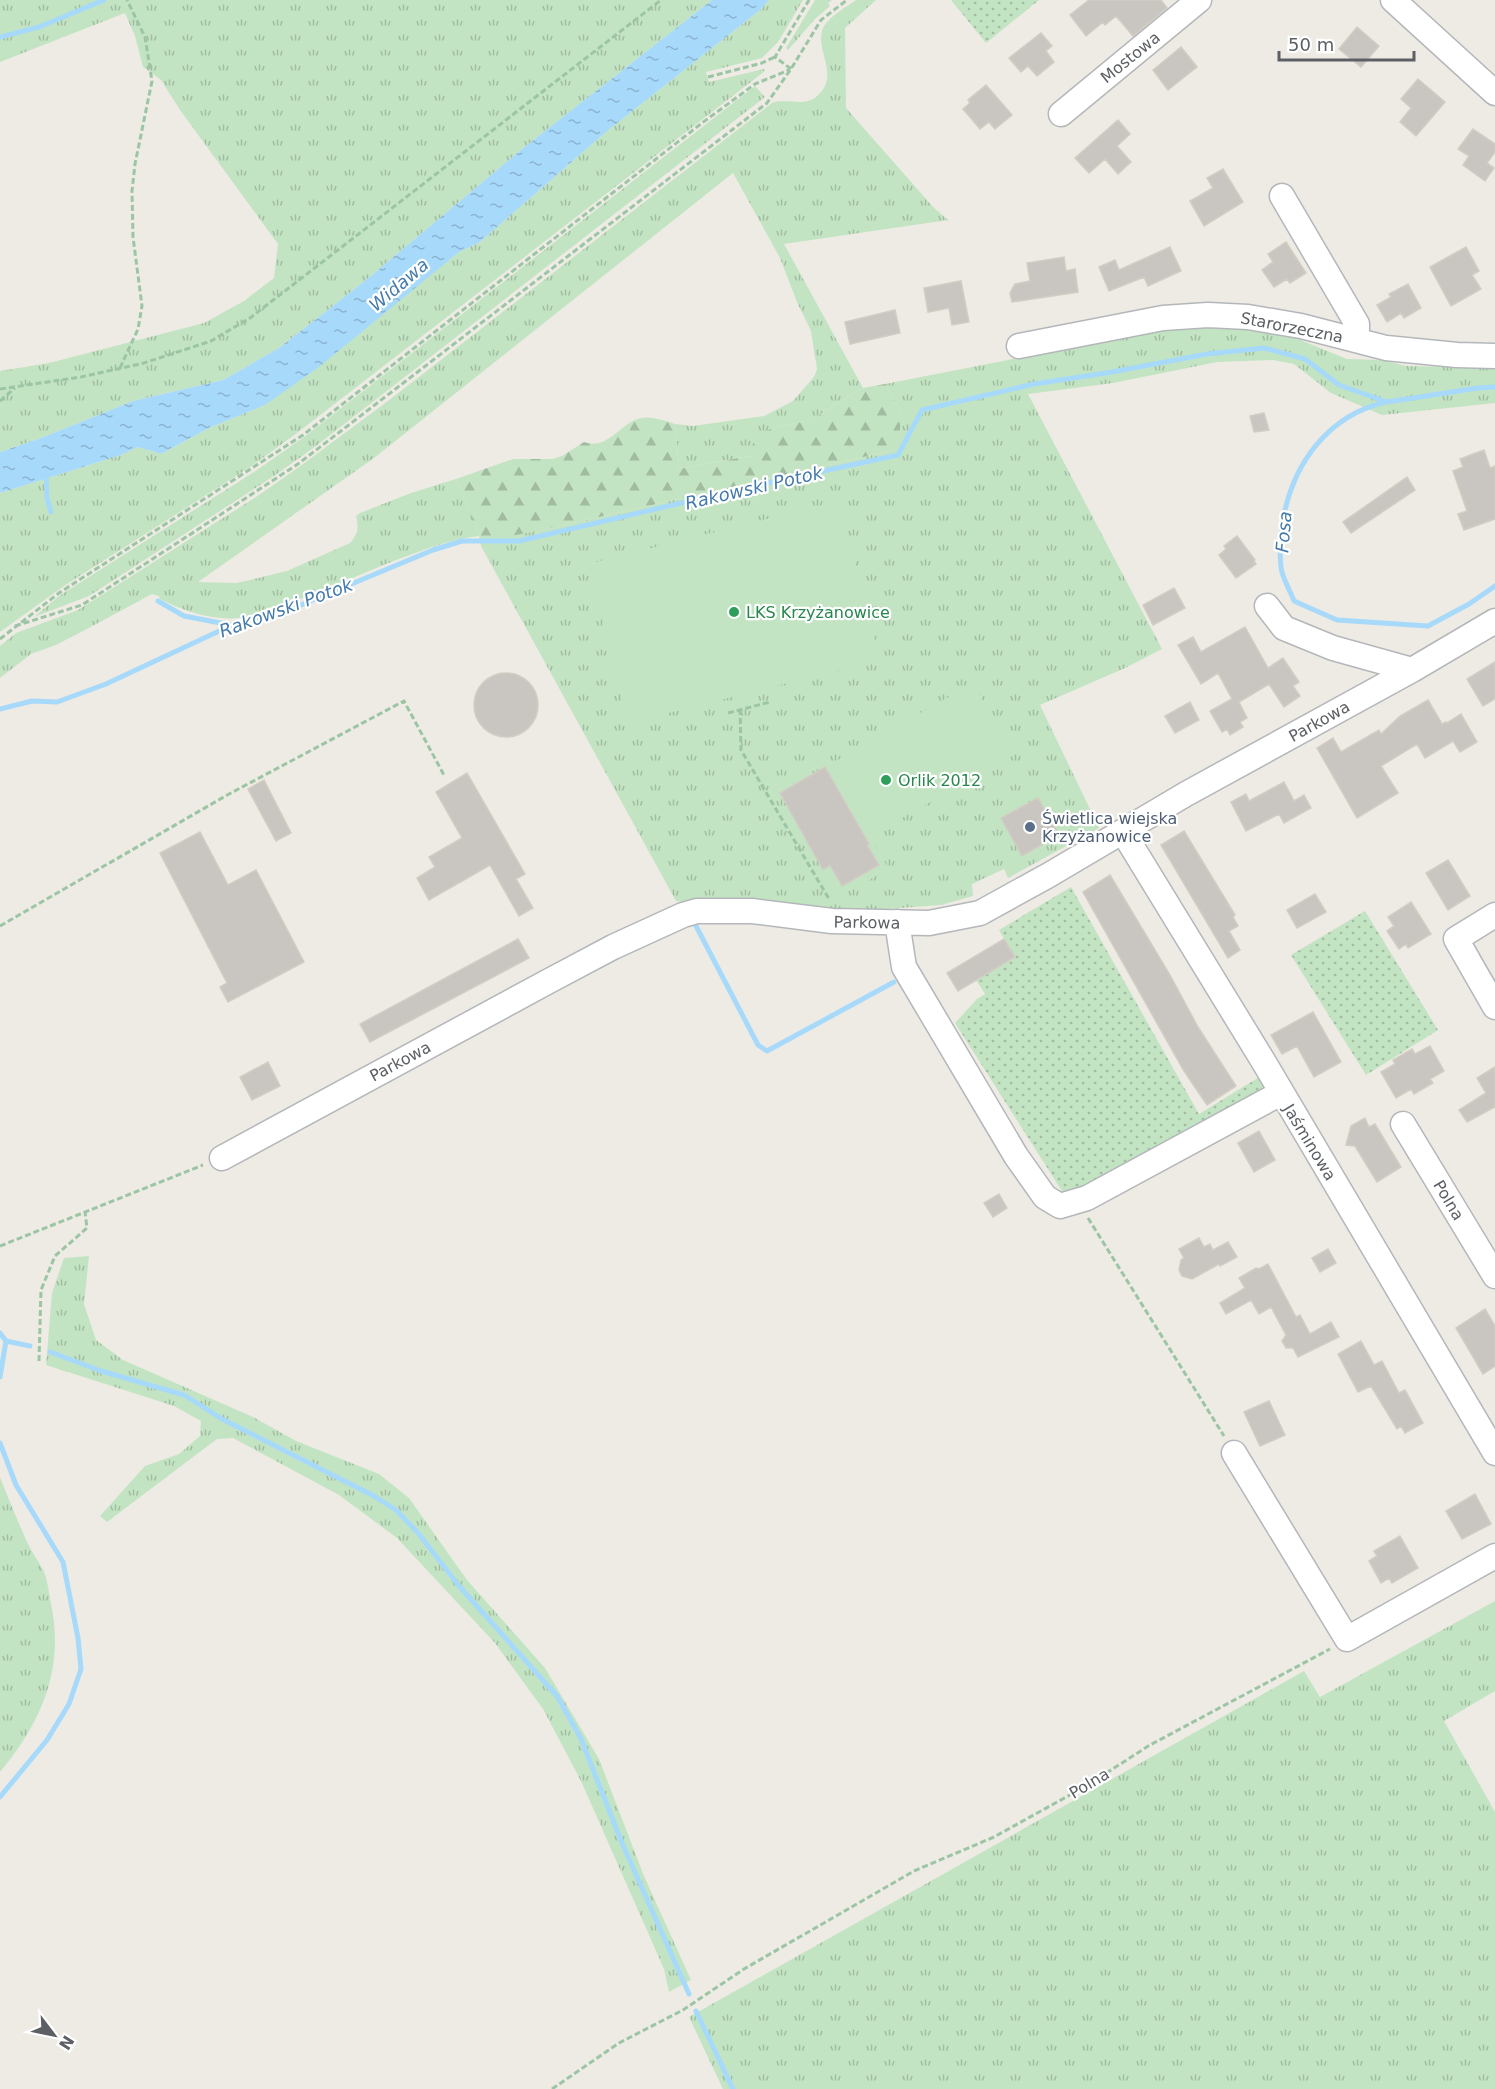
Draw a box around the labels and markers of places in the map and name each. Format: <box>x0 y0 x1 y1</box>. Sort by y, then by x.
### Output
place label: LKS Krzyżanowice <box>746 603 890 622</box>
marker: LKS Krzyżanowice <box>727 605 741 619</box>
place label: Orlik 2012 <box>898 771 981 790</box>
marker: Orlik 2012 <box>879 773 893 787</box>
place label: Świetlica wiejska Krzyżanowice <box>1042 809 1177 846</box>
marker: Świetlica wiejska Krzyżanowice <box>1023 820 1037 834</box>

